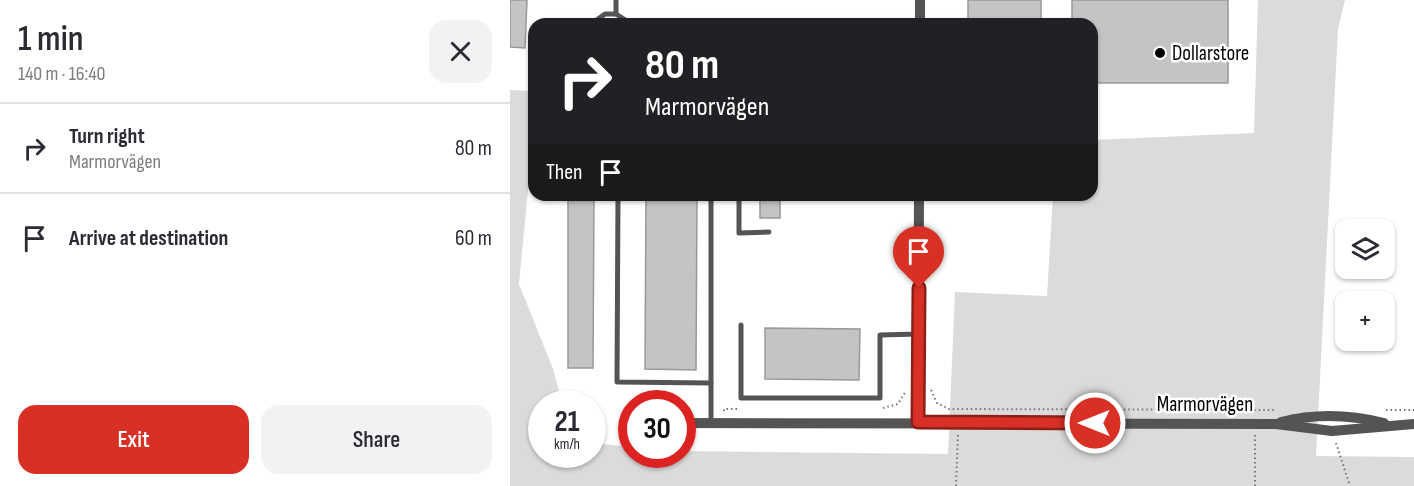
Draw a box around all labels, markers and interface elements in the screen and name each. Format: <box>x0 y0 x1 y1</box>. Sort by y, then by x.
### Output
text: 1 min <box>18 18 83 61</box>
button: close <box>429 20 492 83</box>
text: 80 m <box>645 40 719 91</box>
place label: Dollarstore <box>1172 41 1249 66</box>
icon: right <box>546 42 624 120</box>
marker: Dollarstore <box>1153 46 1167 60</box>
text: 140 m · 16:40 <box>18 62 105 86</box>
text: Marmorvägen <box>645 91 769 123</box>
text: Turn right <box>69 123 145 150</box>
icon: right <box>18 132 51 165</box>
text: 80 m <box>455 135 492 162</box>
text: Marmorvägen <box>69 150 161 174</box>
icon: arrive <box>594 156 627 189</box>
text: Then <box>546 159 582 186</box>
map controls <box>1335 219 1395 351</box>
button: layers <box>1335 219 1395 279</box>
icon: arrive <box>18 222 51 255</box>
text: Arrive at destination <box>69 225 228 252</box>
text: 60 m <box>455 225 492 252</box>
pin <box>893 226 944 288</box>
icon: arrive <box>902 235 935 268</box>
button: + <box>1335 291 1395 351</box>
speed limit sign: 30 <box>618 390 696 468</box>
position arrow <box>1063 391 1127 455</box>
street label: Marmorvägen <box>1157 392 1253 417</box>
text: 21 <box>555 404 579 440</box>
button: Exit <box>18 405 249 474</box>
button: Share <box>261 405 492 474</box>
text: km/h <box>554 435 580 454</box>

